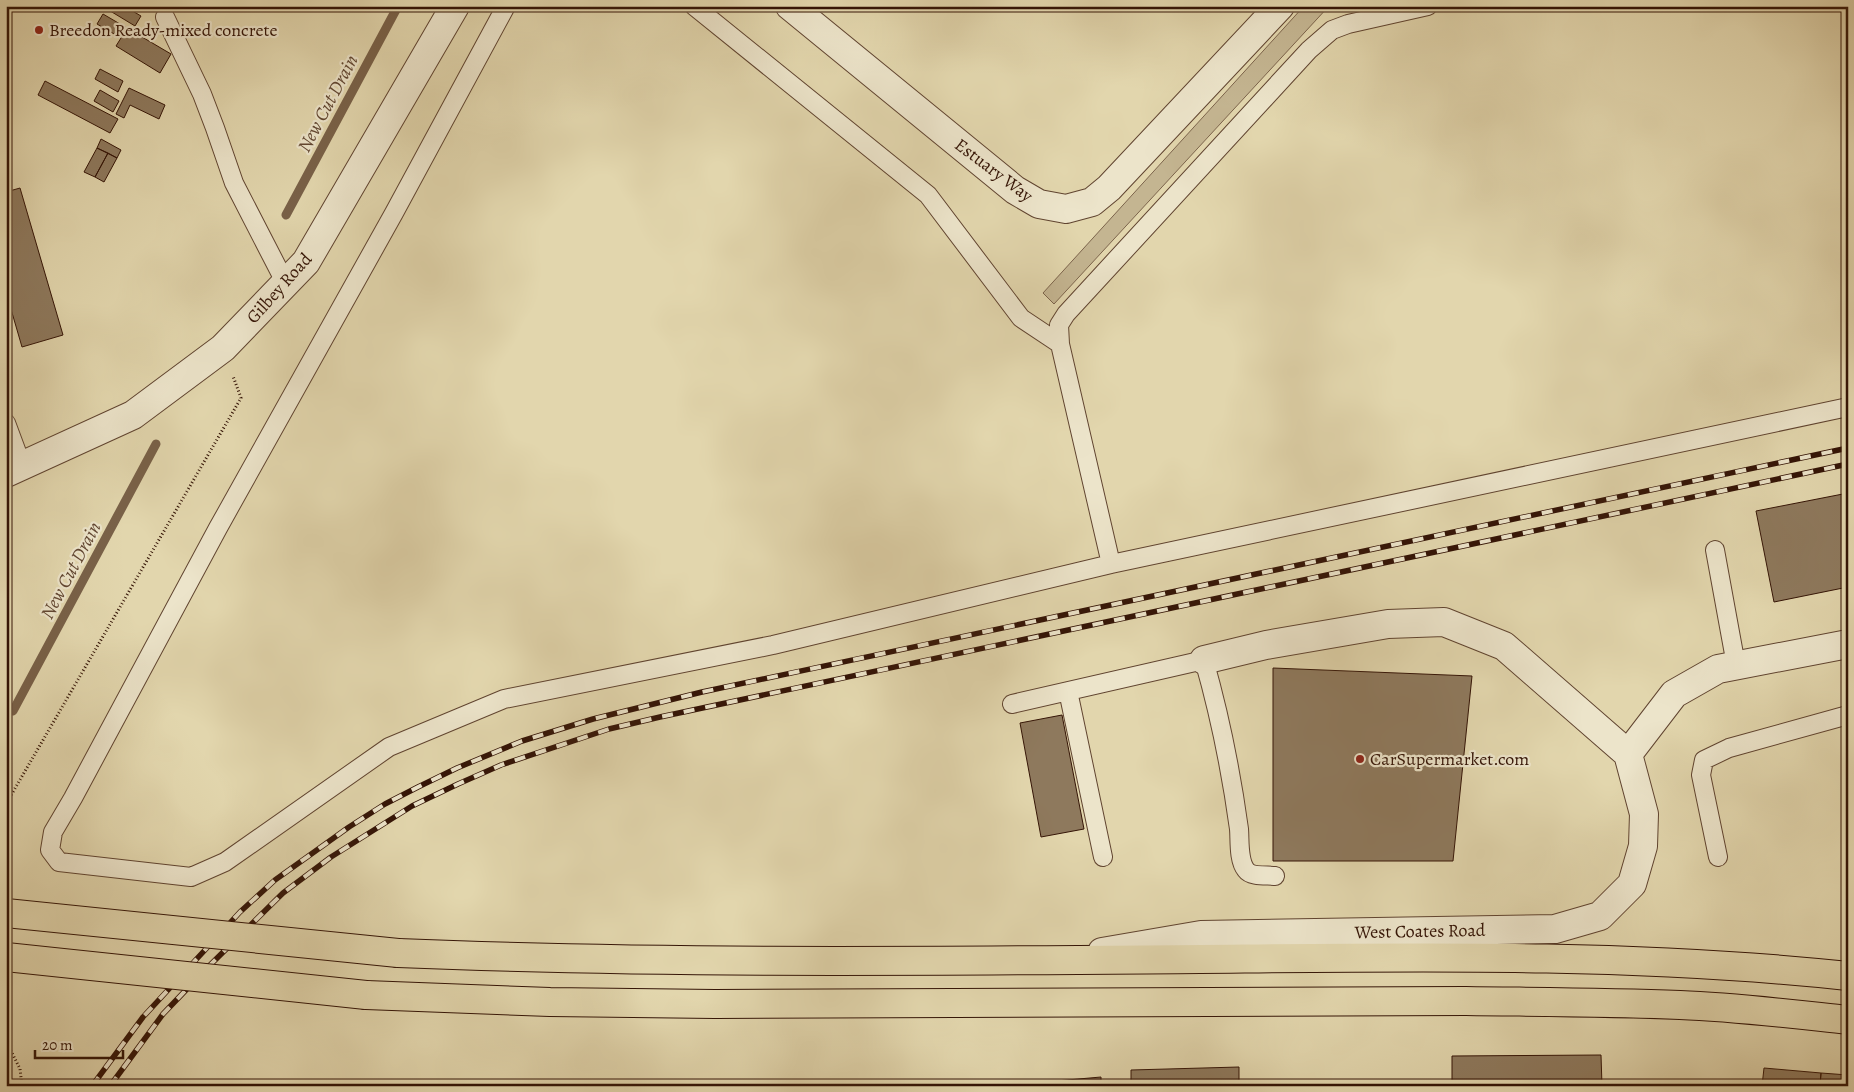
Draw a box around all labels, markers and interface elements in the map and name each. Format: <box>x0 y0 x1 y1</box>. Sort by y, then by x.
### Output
place label: Breedon Ready-mixed concrete <box>49 18 278 42</box>
marker: Breedon Ready-mixed concrete <box>33 24 45 36</box>
water label: New Cut Drain <box>291 50 364 157</box>
street label: Estuary Way <box>950 133 1039 208</box>
street label: Gilbey Road <box>241 247 317 329</box>
water label: New Cut Drain <box>34 517 107 624</box>
place label: CarSupermarket.com <box>1370 747 1529 771</box>
marker: CarSupermarket.com <box>1354 753 1366 765</box>
street label: West Coates Road <box>1353 918 1486 944</box>
scale bar <box>35 1027 122 1059</box>
text: 20 m <box>42 1035 73 1055</box>

